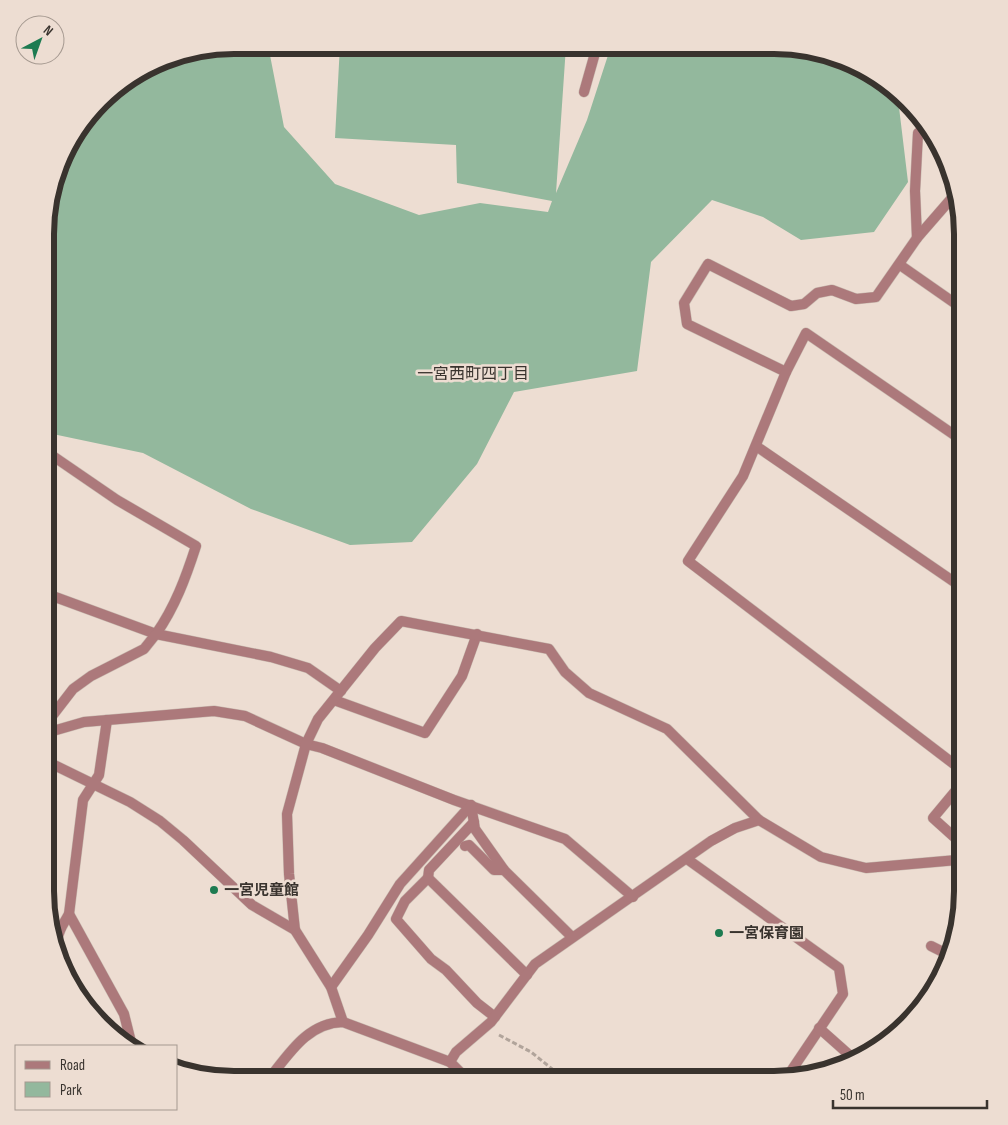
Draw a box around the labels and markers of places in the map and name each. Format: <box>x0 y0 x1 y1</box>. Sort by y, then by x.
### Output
place label: 一宮児童館 <box>224 881 299 900</box>
marker: 一宮児童館 <box>208 884 220 896</box>
place label: 一宮保育園 <box>729 924 804 943</box>
marker: 一宮保育園 <box>713 927 725 939</box>

